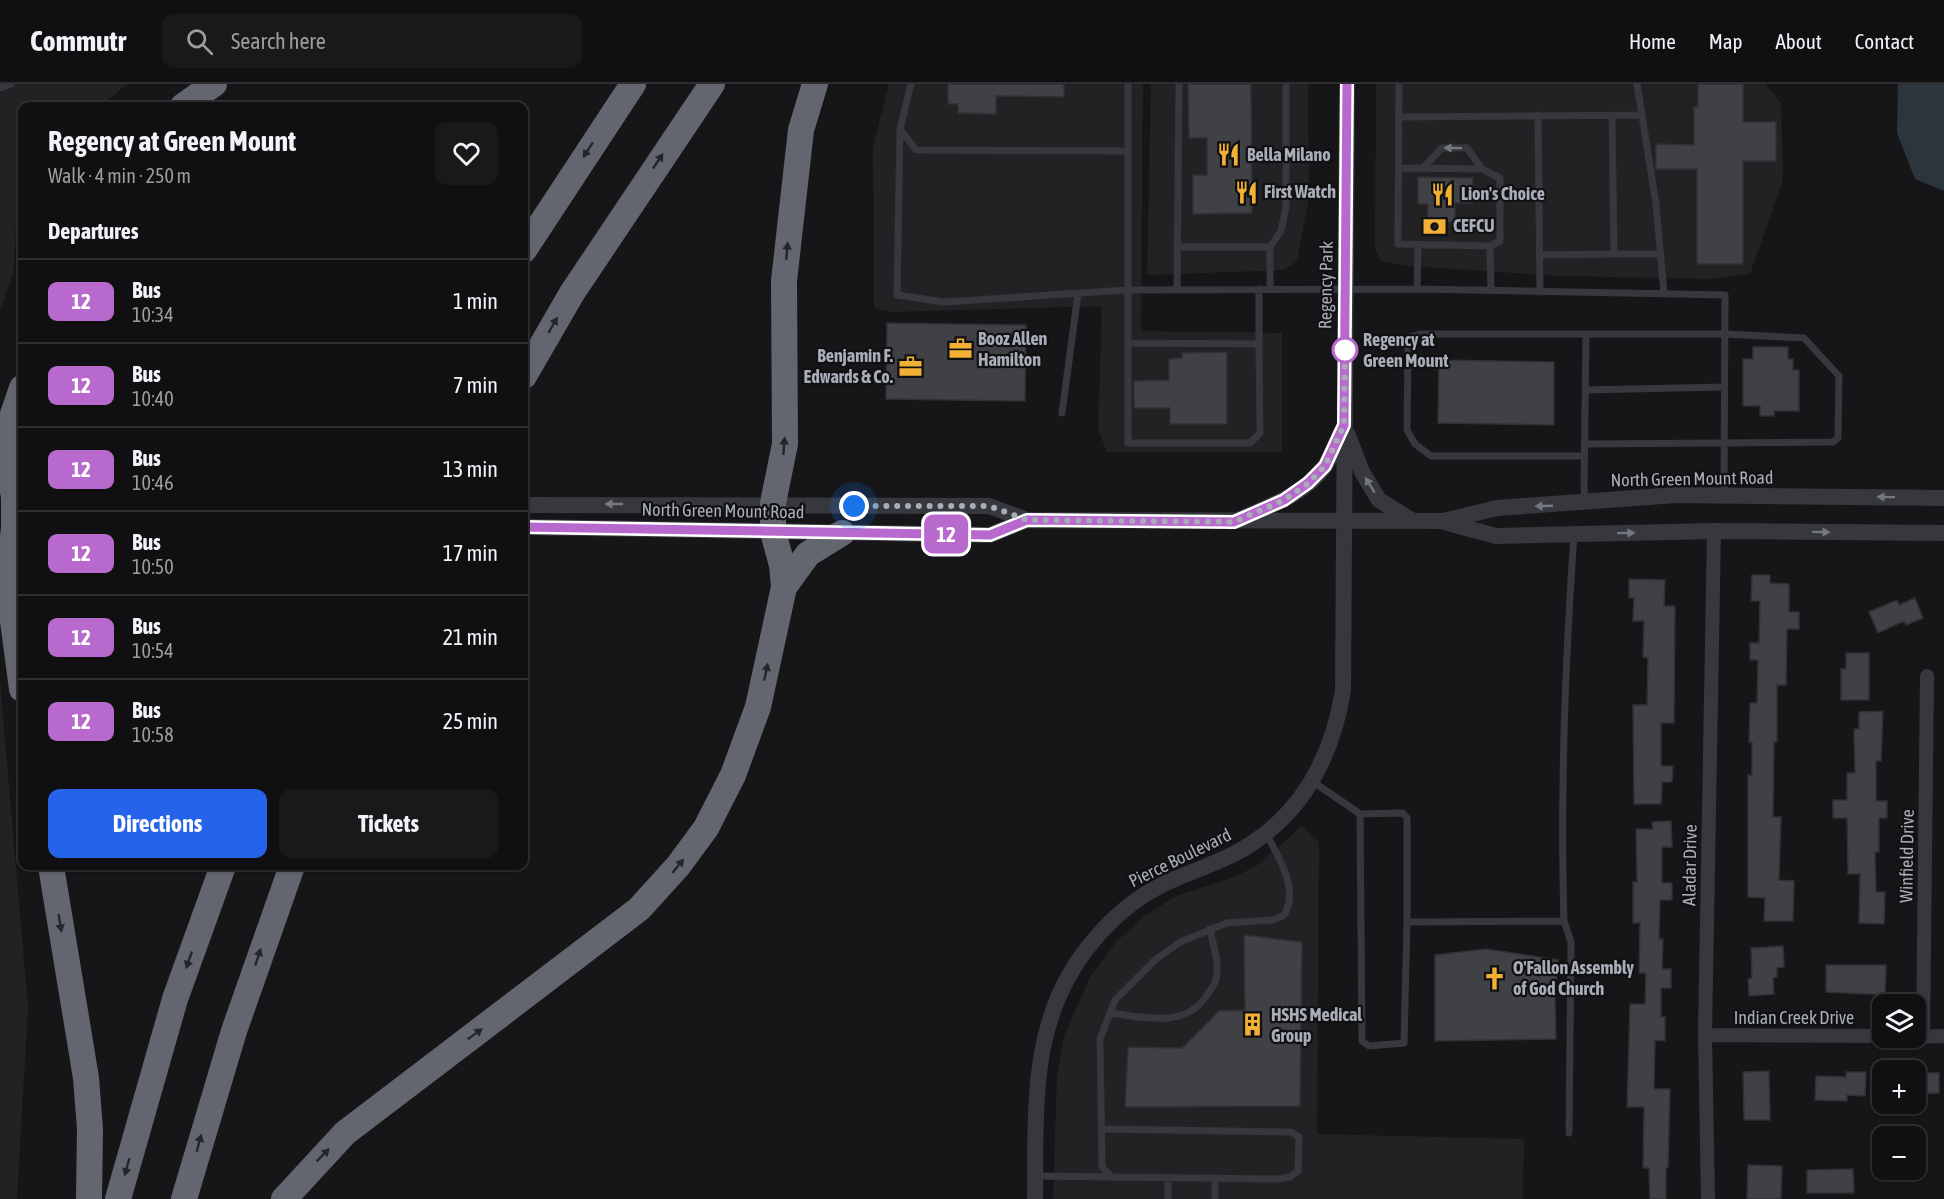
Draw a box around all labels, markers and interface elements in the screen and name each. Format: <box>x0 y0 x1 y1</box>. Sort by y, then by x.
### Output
search box <box>162 14 582 68</box>
text: Commutr <box>30 25 126 57</box>
icon: search <box>183 25 216 58</box>
text: Search here <box>231 28 326 54</box>
text: Home <box>1629 29 1676 53</box>
text: Map <box>1709 29 1743 53</box>
text: About <box>1776 29 1822 53</box>
text: Contact <box>1855 29 1914 53</box>
button: heart <box>435 122 498 185</box>
text: Regency at Green Mount <box>48 125 296 157</box>
one-way arrow <box>582 141 594 157</box>
restaurant icon: Bella Milano <box>1216 142 1242 168</box>
one-way arrow <box>1444 143 1463 153</box>
place label: Bella Milano <box>1247 144 1331 165</box>
one-way arrow <box>652 154 664 170</box>
text: Walk · 4 min · 250 m <box>48 164 191 187</box>
restaurant icon: First Watch <box>1233 179 1259 205</box>
place label: First Watch <box>1264 181 1336 202</box>
restaurant icon: Lion's Choice <box>1430 181 1456 207</box>
place label: Lion's Choice <box>1461 183 1545 204</box>
bank icon: CEFCU <box>1422 213 1448 239</box>
place label: CEFCU <box>1453 215 1495 236</box>
text: Departures <box>48 218 138 244</box>
street label: Regency Park <box>1314 241 1337 329</box>
one-way arrow <box>782 242 792 261</box>
text: Bus <box>132 277 161 303</box>
text: 1 min <box>453 288 498 314</box>
text: 12 <box>71 289 91 313</box>
text: 10:34 <box>132 303 174 326</box>
one-way arrow <box>548 316 558 333</box>
place label: Booz Allen Hamilton <box>978 328 1048 370</box>
place label: Regency at Green Mount <box>1363 329 1449 371</box>
office icon: Booz Allen Hamilton <box>947 336 973 362</box>
marker: Regency at Green Mount <box>1332 337 1358 363</box>
place label: Benjamin F. Edwards & Co. <box>804 345 893 387</box>
office icon: Benjamin F. Edwards & Co. <box>898 353 924 379</box>
text: Bus <box>132 361 161 387</box>
text: 7 min <box>453 372 498 398</box>
text: 12 <box>71 373 91 397</box>
text: 10:40 <box>132 387 174 410</box>
one-way arrow <box>779 437 789 456</box>
text: Bus <box>132 445 161 471</box>
text: 13 min <box>443 456 498 482</box>
text: 12 <box>71 457 91 481</box>
street label: North Green Mount Road <box>1610 467 1774 490</box>
text: 10:46 <box>132 471 174 494</box>
one-way arrow <box>1365 477 1376 493</box>
your location <box>839 491 869 521</box>
one-way arrow <box>1876 493 1895 502</box>
one-way arrow <box>605 499 624 509</box>
street label: North Green Mount Road <box>641 499 805 522</box>
one-way arrow <box>1535 502 1554 511</box>
line badge: 12 <box>919 514 973 554</box>
text: 12 <box>936 522 956 546</box>
one-way arrow <box>1811 527 1830 537</box>
text: Bus <box>132 529 161 555</box>
one-way arrow <box>1616 529 1635 538</box>
text: 17 min <box>443 540 498 566</box>
text: 12 <box>71 541 91 565</box>
text: 10:50 <box>132 555 174 578</box>
text: Bus <box>132 613 161 639</box>
text: 21 min <box>443 624 498 650</box>
text: 12 <box>71 625 91 649</box>
text: 10:54 <box>132 639 174 662</box>
one-way arrow <box>761 663 771 681</box>
text: Bus <box>132 697 161 723</box>
text: 25 min <box>443 708 498 734</box>
text: 12 <box>71 709 91 733</box>
text: 10:58 <box>132 723 174 746</box>
button: Directions <box>48 789 267 858</box>
button: Tickets <box>279 789 498 858</box>
street label: Winfield Drive <box>1895 809 1918 903</box>
street label: Pierce Boulevard <box>1125 824 1234 891</box>
street label: Aladar Drive <box>1678 824 1701 906</box>
one-way arrow <box>671 858 684 874</box>
one-way arrow <box>56 914 65 933</box>
one-way arrow <box>254 948 264 966</box>
one-way arrow <box>184 951 194 969</box>
place label: O'Fallon Assembly of God Church <box>1513 957 1635 999</box>
church icon: O'Fallon Assembly of God Church <box>1482 965 1508 991</box>
map controls <box>1872 994 1926 1180</box>
button: layers <box>1872 994 1926 1048</box>
place label: HSHS Medical Group <box>1271 1004 1362 1046</box>
street label: Indian Creek Drive <box>1734 1007 1854 1028</box>
building icon: HSHS Medical Group <box>1240 1012 1266 1038</box>
one-way arrow <box>467 1028 483 1040</box>
button: + <box>1872 1060 1926 1114</box>
button: − <box>1872 1126 1926 1180</box>
one-way arrow <box>195 1133 205 1152</box>
one-way arrow <box>315 1149 329 1163</box>
one-way arrow <box>121 1158 131 1176</box>

